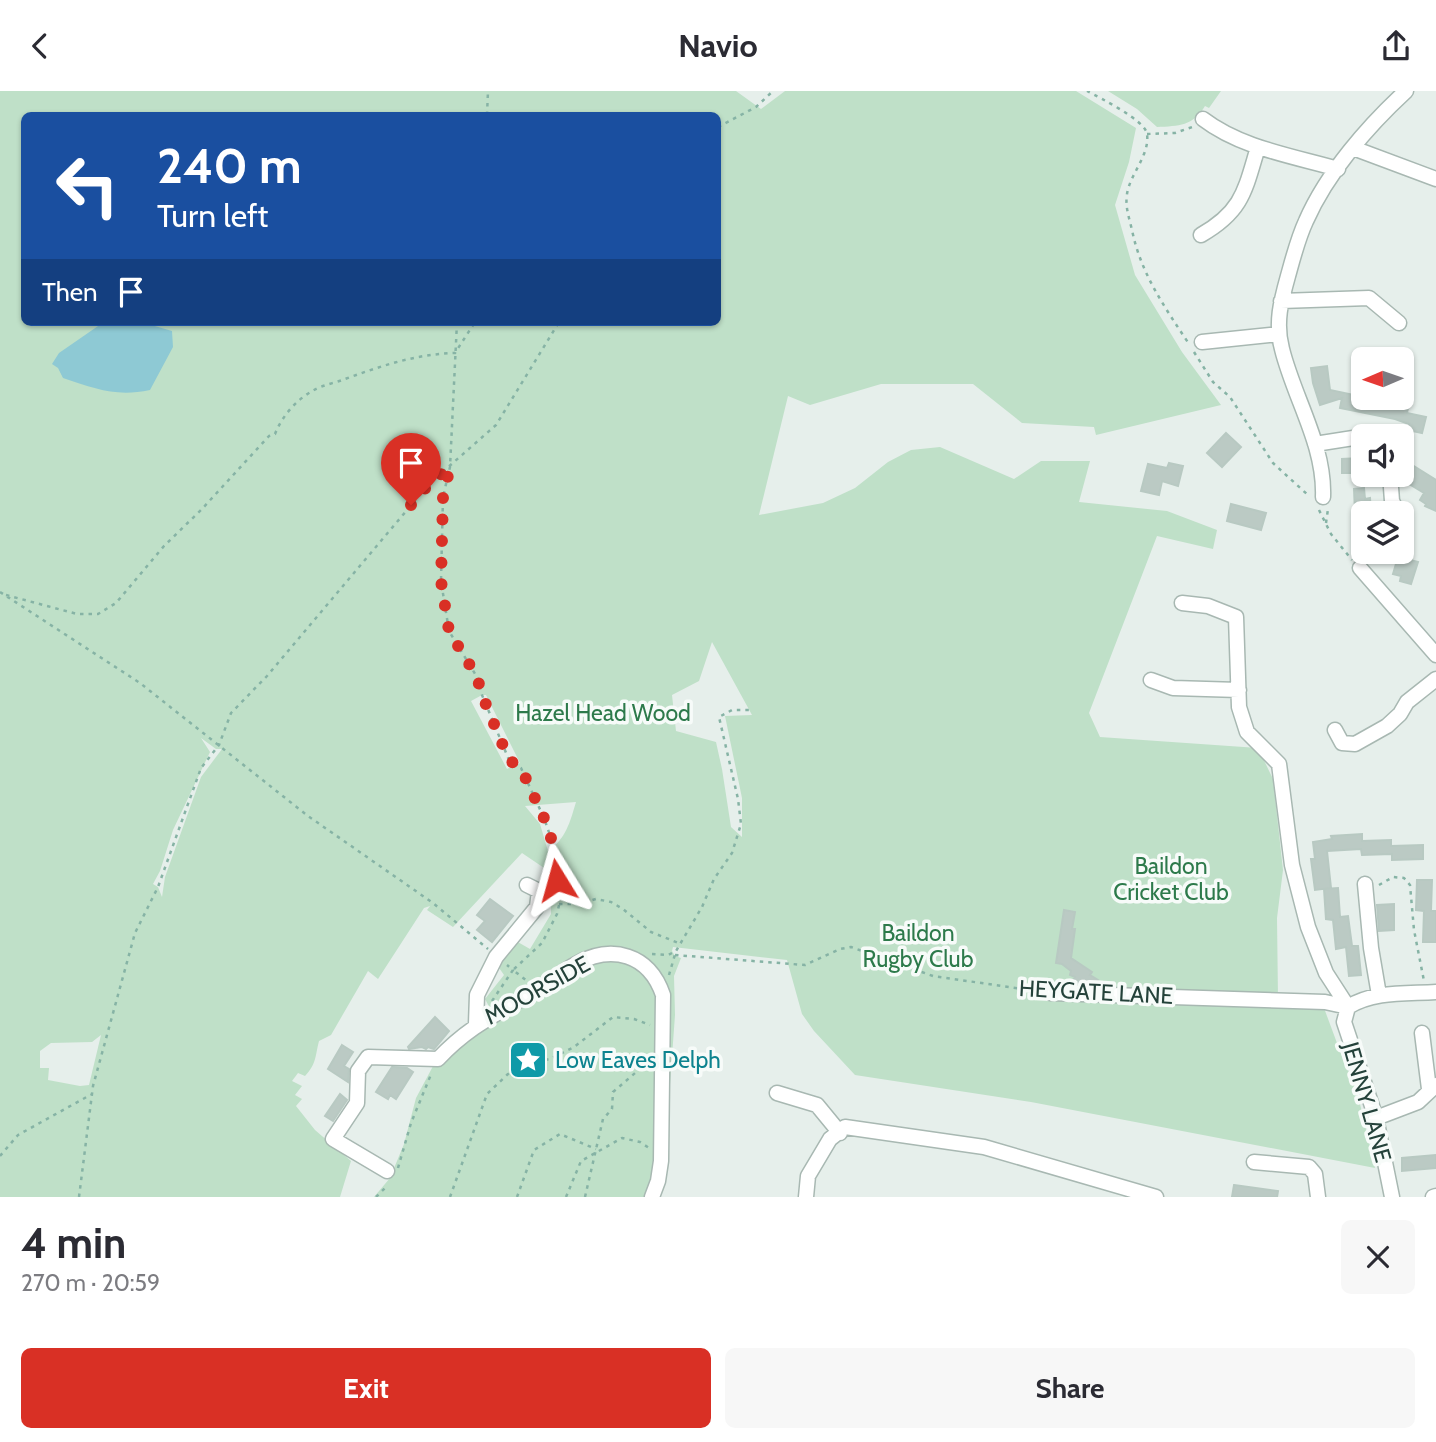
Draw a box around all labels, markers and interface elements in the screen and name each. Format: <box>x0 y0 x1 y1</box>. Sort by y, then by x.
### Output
text: Navio <box>678 26 758 65</box>
icon: back <box>21 27 59 65</box>
icon: share <box>1377 27 1415 65</box>
text: 240 m <box>157 136 302 195</box>
icon: left <box>42 140 133 231</box>
text: Turn left <box>157 196 268 235</box>
icon: arrive <box>112 273 150 311</box>
text: Then <box>42 276 98 308</box>
north arrow <box>1351 347 1414 409</box>
map controls <box>1351 347 1414 564</box>
button: sound <box>1351 424 1414 487</box>
pin <box>381 433 441 505</box>
icon: arrive <box>392 444 430 482</box>
button: layers <box>1351 501 1414 564</box>
park label: Hazel Head Wood <box>515 699 691 727</box>
position arrow <box>520 843 594 917</box>
park label: Baildon Cricket Club <box>1113 852 1229 906</box>
park label: Baildon Rugby Club <box>863 919 974 973</box>
street label: MOORSIDE <box>479 949 595 1031</box>
street label: HEYGATE LANE <box>1018 974 1174 1010</box>
street label: JENNY LANE <box>1336 1038 1398 1165</box>
place icon: Low Eaves Delph <box>507 1039 549 1081</box>
place label: Low Eaves Delph <box>555 1046 721 1074</box>
text: 4 min <box>21 1217 126 1269</box>
button: close <box>1341 1220 1415 1294</box>
text: 270 m · 20:59 <box>21 1269 160 1297</box>
button: Exit <box>21 1348 711 1428</box>
button: Share <box>725 1348 1415 1428</box>

